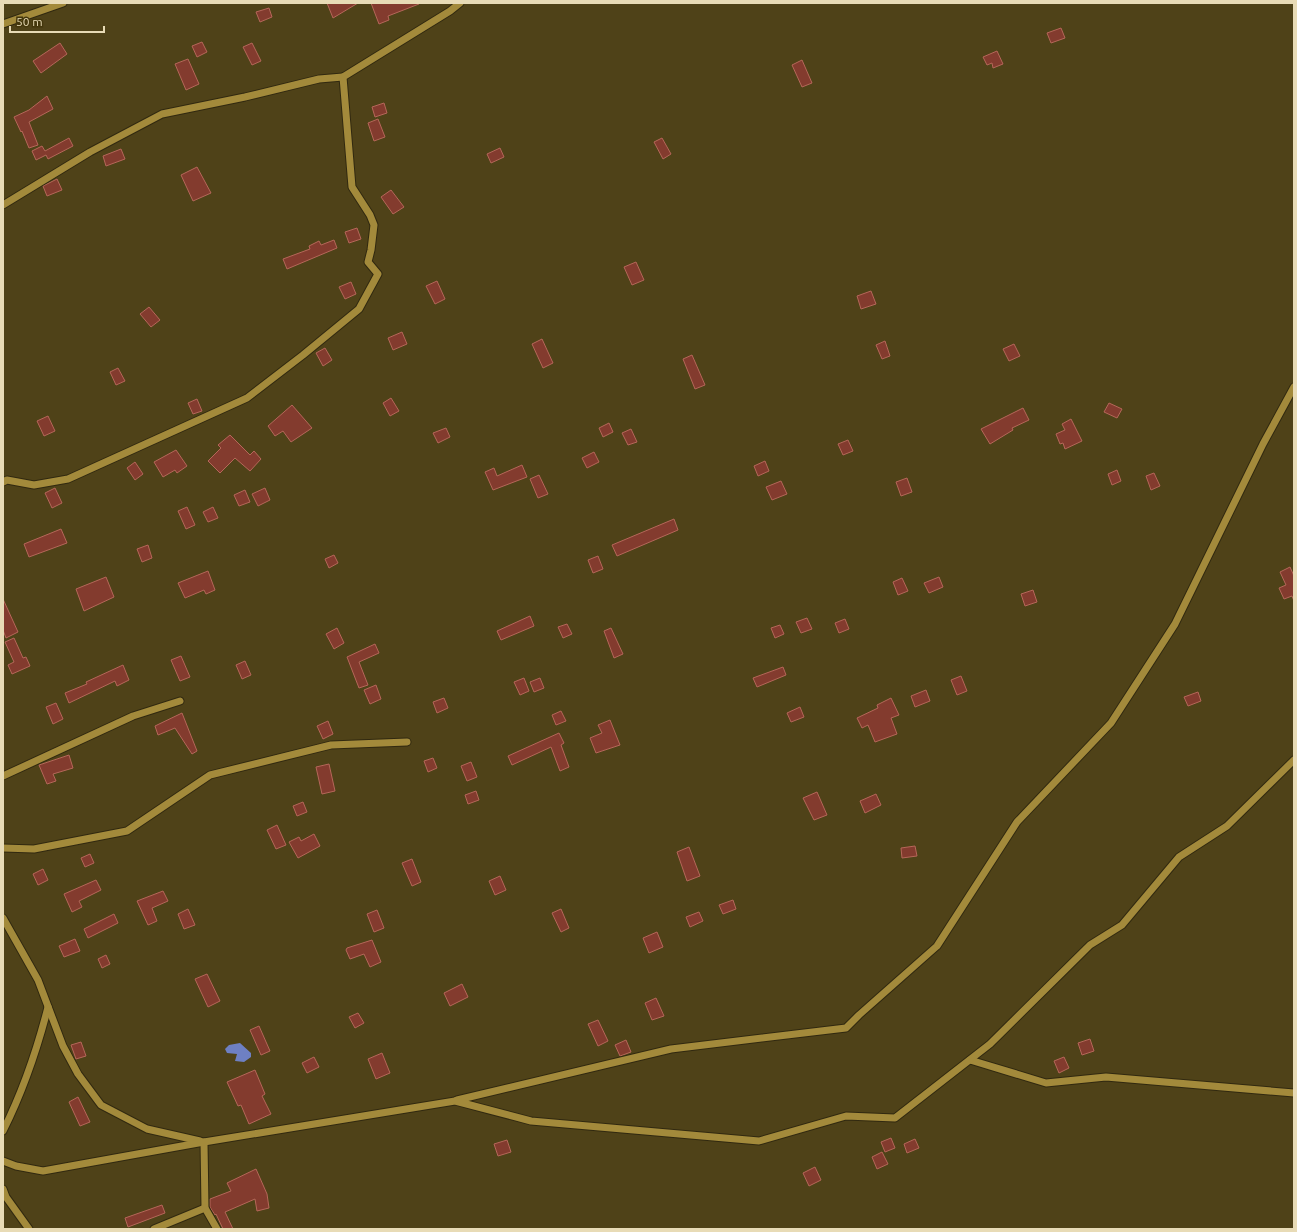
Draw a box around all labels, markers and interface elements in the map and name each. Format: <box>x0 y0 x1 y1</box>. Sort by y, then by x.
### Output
scale bar <box>10 8 104 34</box>
text: 50 m <box>16 15 43 28</box>

